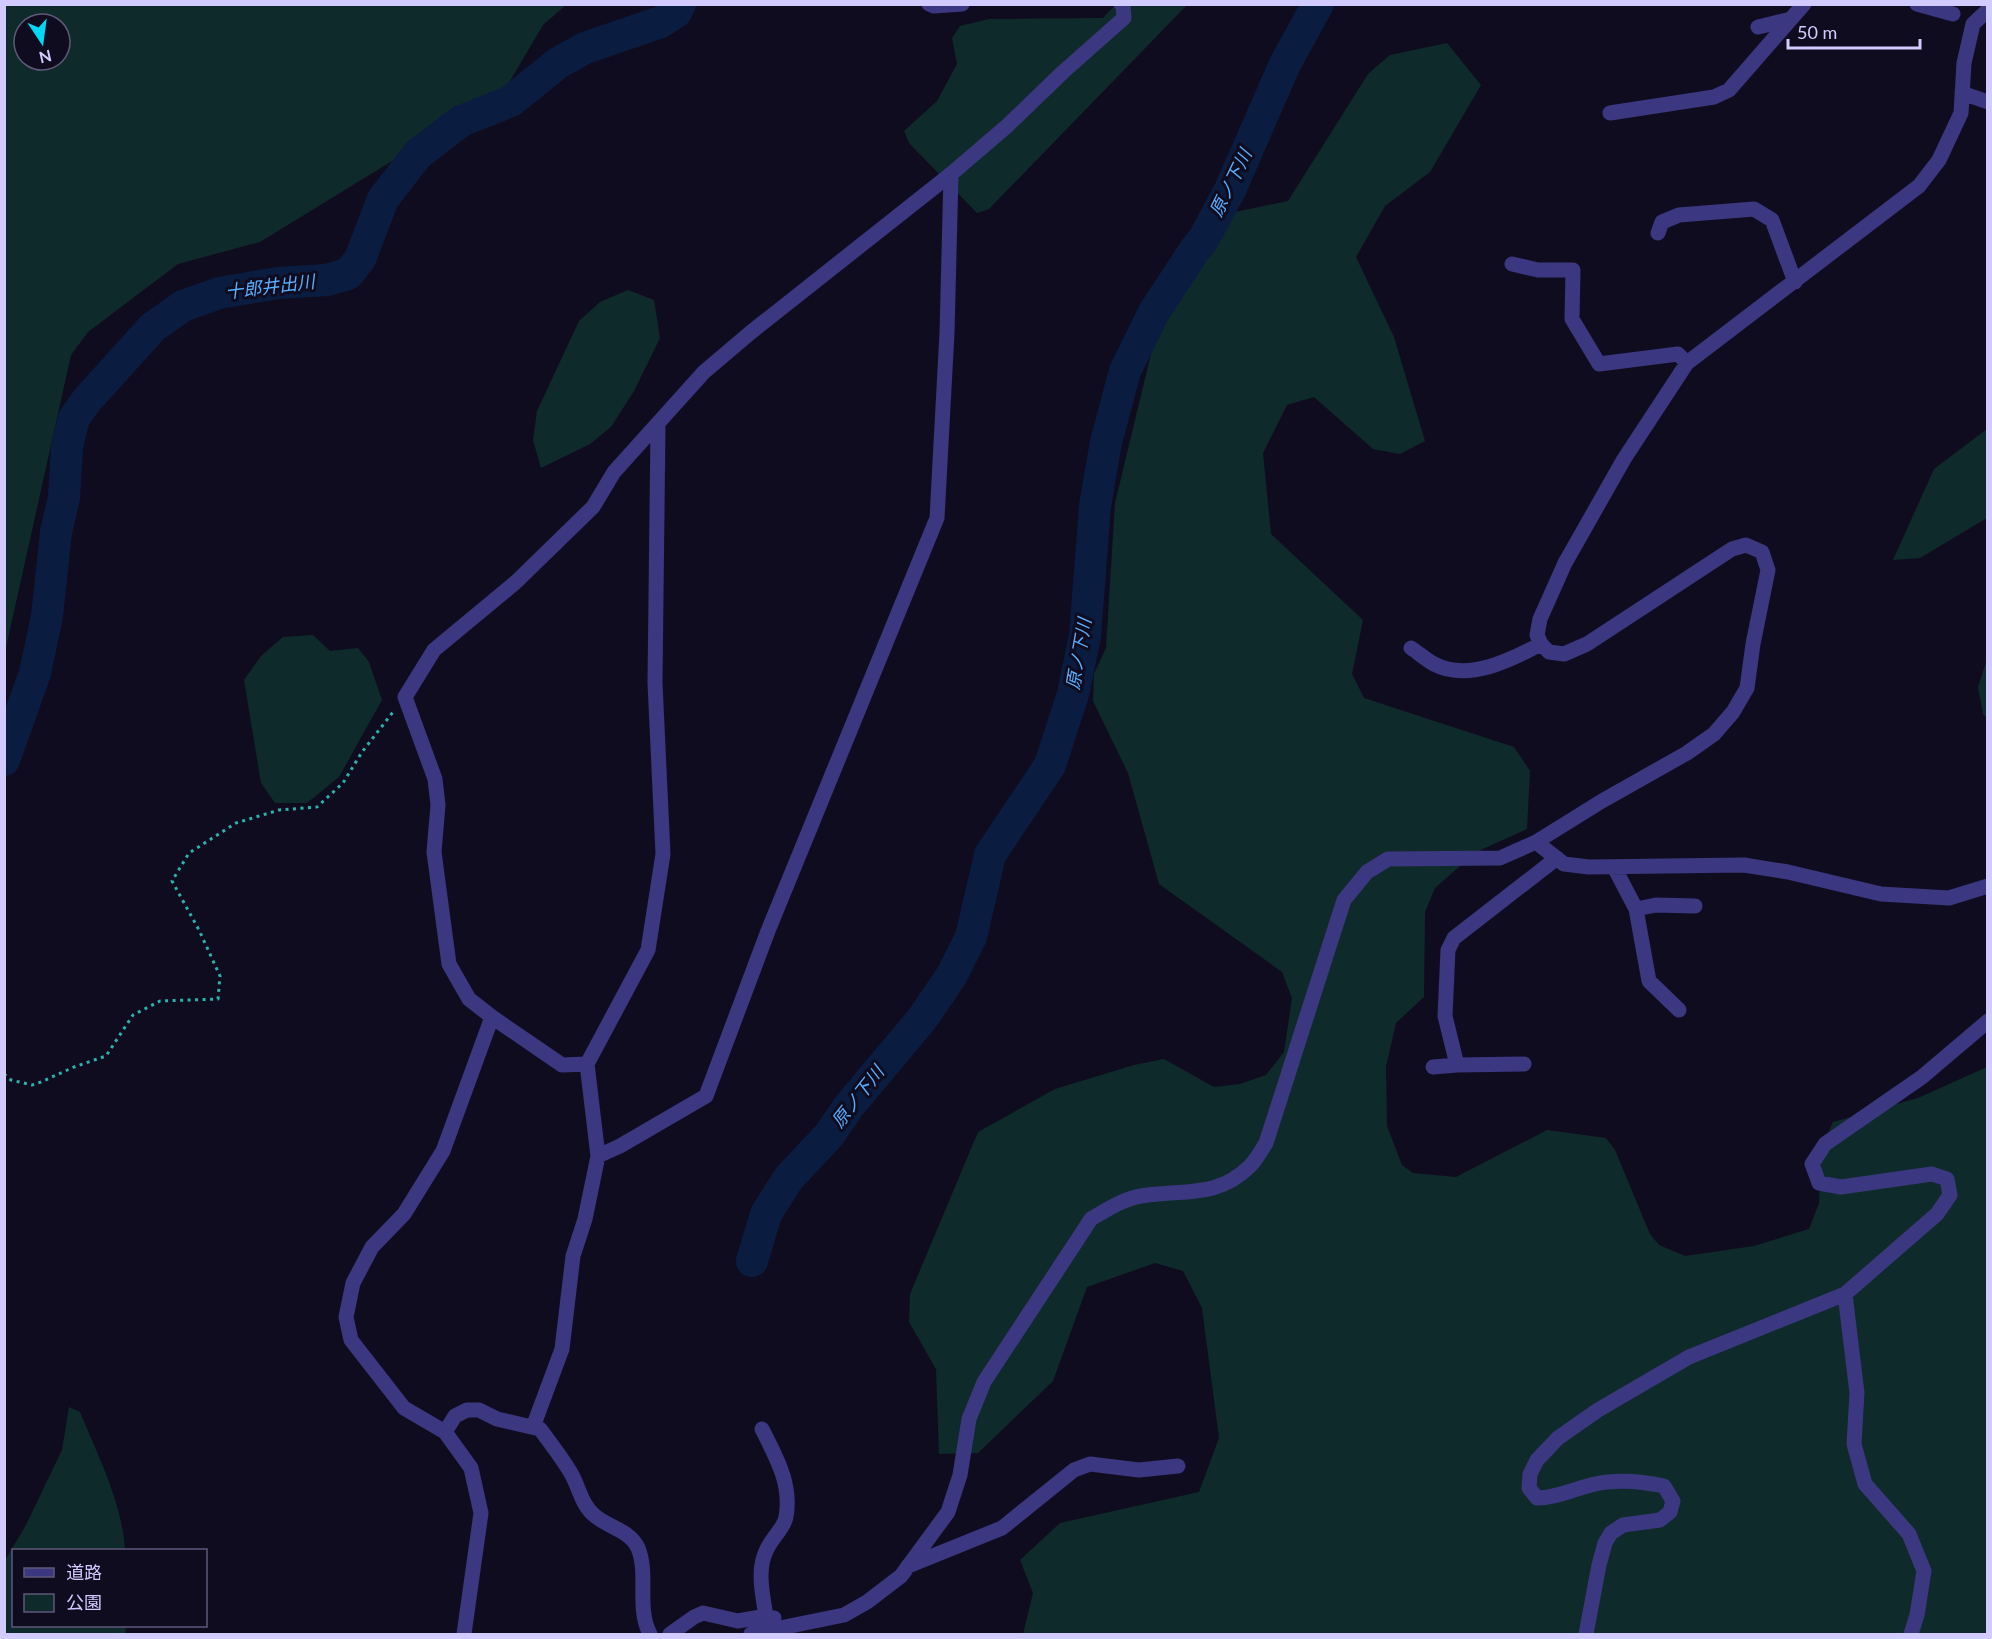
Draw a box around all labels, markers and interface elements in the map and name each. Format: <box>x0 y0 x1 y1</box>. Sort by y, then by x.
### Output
north arrow <box>12 12 72 72</box>
scale bar <box>1788 12 1920 50</box>
text: 50 m <box>1797 21 1837 43</box>
text: N <box>37 46 54 68</box>
water label: 原ノ下川 <box>1204 144 1257 220</box>
water label: 十郎井出川 <box>224 269 318 302</box>
water label: 原ノ下川 <box>1061 614 1095 691</box>
water label: 原ノ下川 <box>826 1060 889 1132</box>
legend <box>12 1549 207 1627</box>
text: 道路 <box>66 1561 102 1583</box>
text: 公園 <box>66 1591 102 1613</box>

